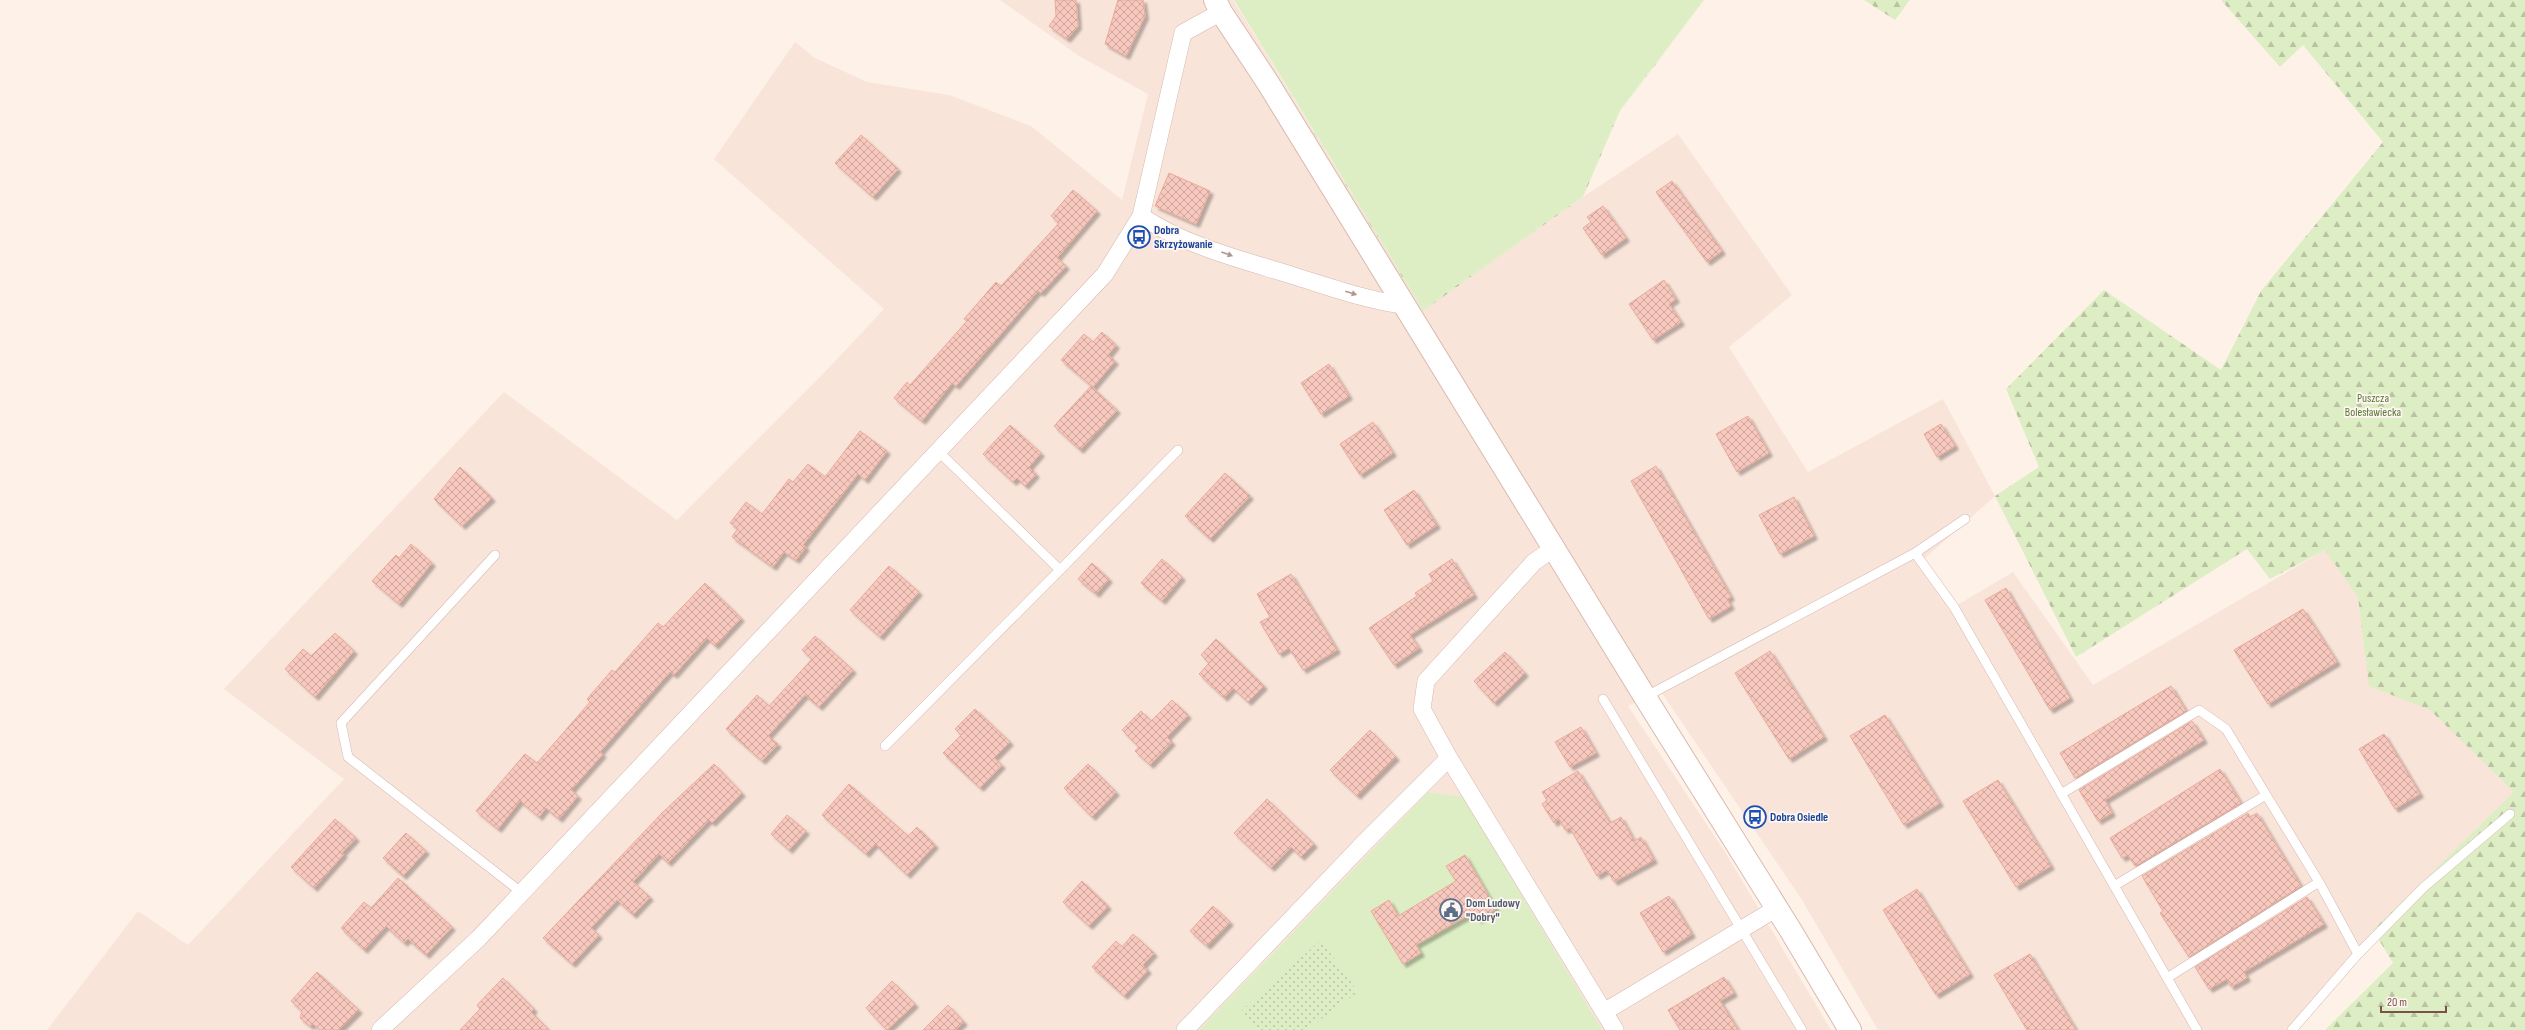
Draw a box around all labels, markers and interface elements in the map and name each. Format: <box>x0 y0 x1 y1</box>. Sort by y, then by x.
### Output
place label: Dobra Skrzyżowanie <box>1154 223 1213 252</box>
bus stop icon: Dobra Skrzyżowanie <box>1126 224 1152 250</box>
one-way arrow <box>1222 252 1234 258</box>
one-way arrow <box>1345 290 1357 296</box>
park label: Puszcza Bolesławiecka <box>2345 391 2402 420</box>
bus stop icon: Dobra Osiedle <box>1742 804 1768 830</box>
place label: Dobra Osiedle <box>1770 810 1828 825</box>
place label: Dom Ludowy "Dobry" <box>1466 896 1520 925</box>
public building icon: Dom Ludowy "Dobry" <box>1438 897 1464 923</box>
scale bar <box>2381 988 2446 1014</box>
text: 20 m <box>2387 995 2407 1010</box>

